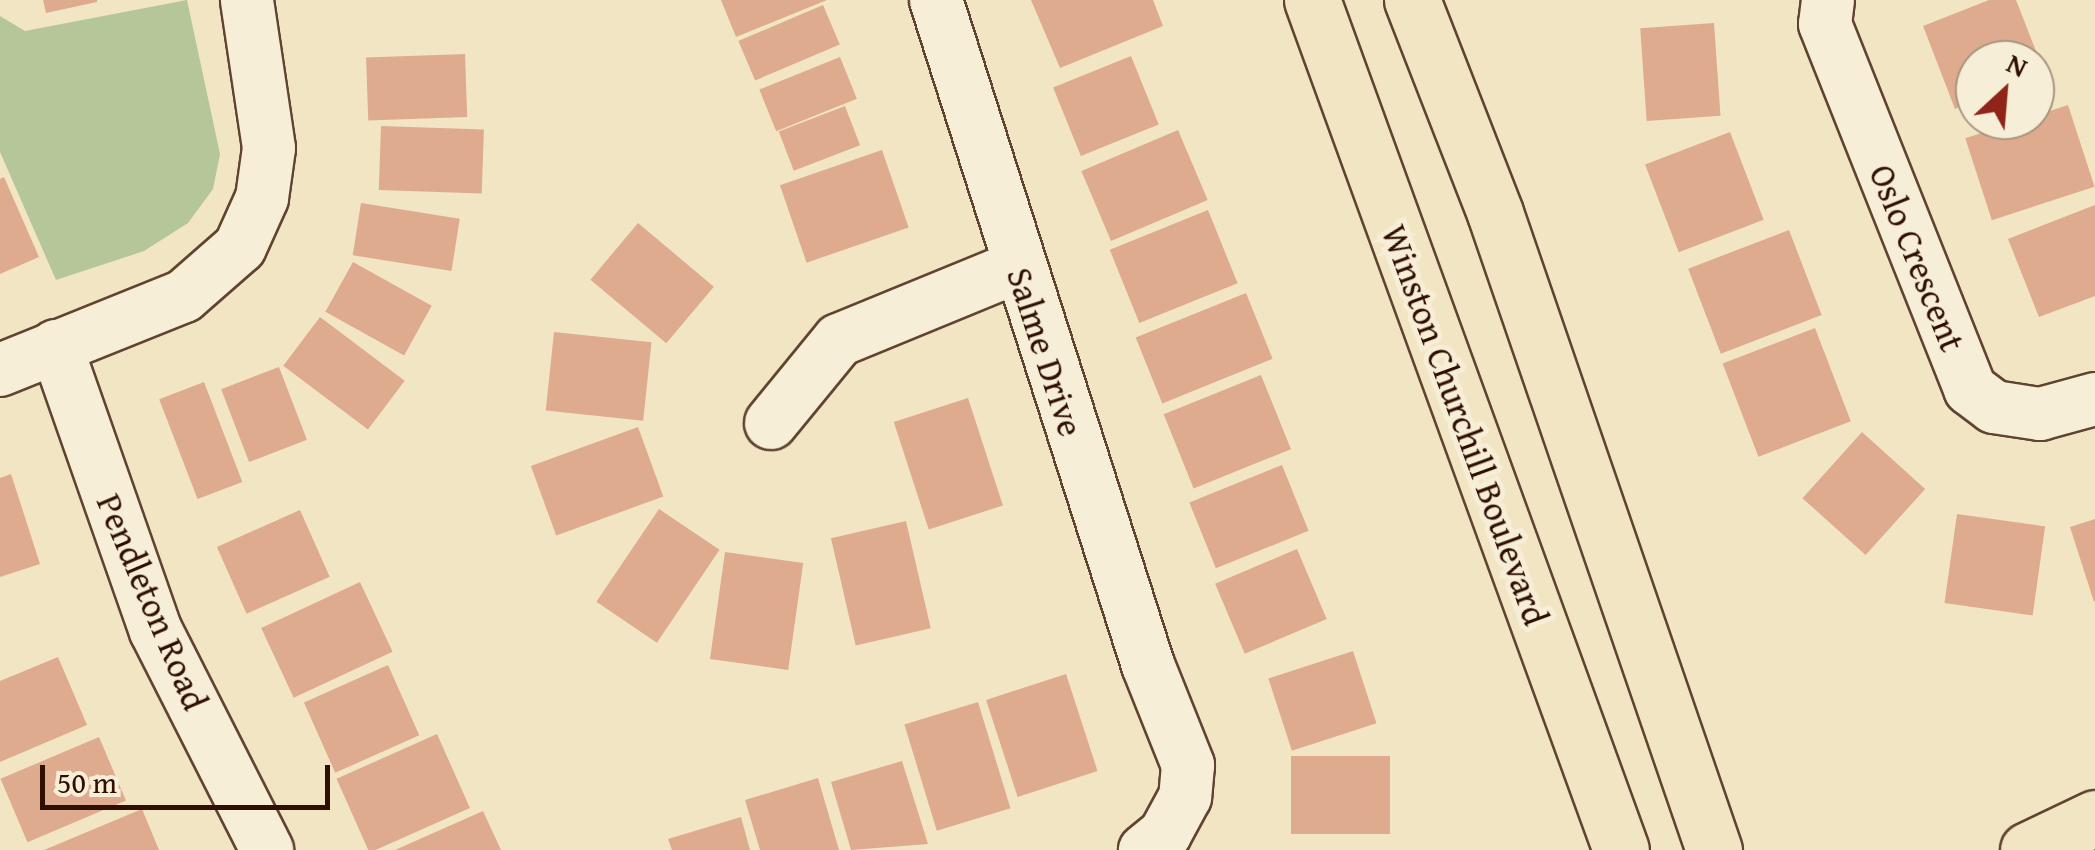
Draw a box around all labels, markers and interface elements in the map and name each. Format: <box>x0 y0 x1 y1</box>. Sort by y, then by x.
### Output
north arrow <box>1955 40 2055 140</box>
text: N <box>2000 42 2035 87</box>
street label: Oslo Crescent <box>1860 158 1974 358</box>
street label: Winston Churchill Boulevard <box>1373 219 1557 631</box>
street label: Salme Drive <box>998 262 1092 442</box>
street label: Pendleton Road <box>88 488 216 716</box>
scale bar <box>45 745 335 807</box>
text: 50 m <box>57 760 117 804</box>

